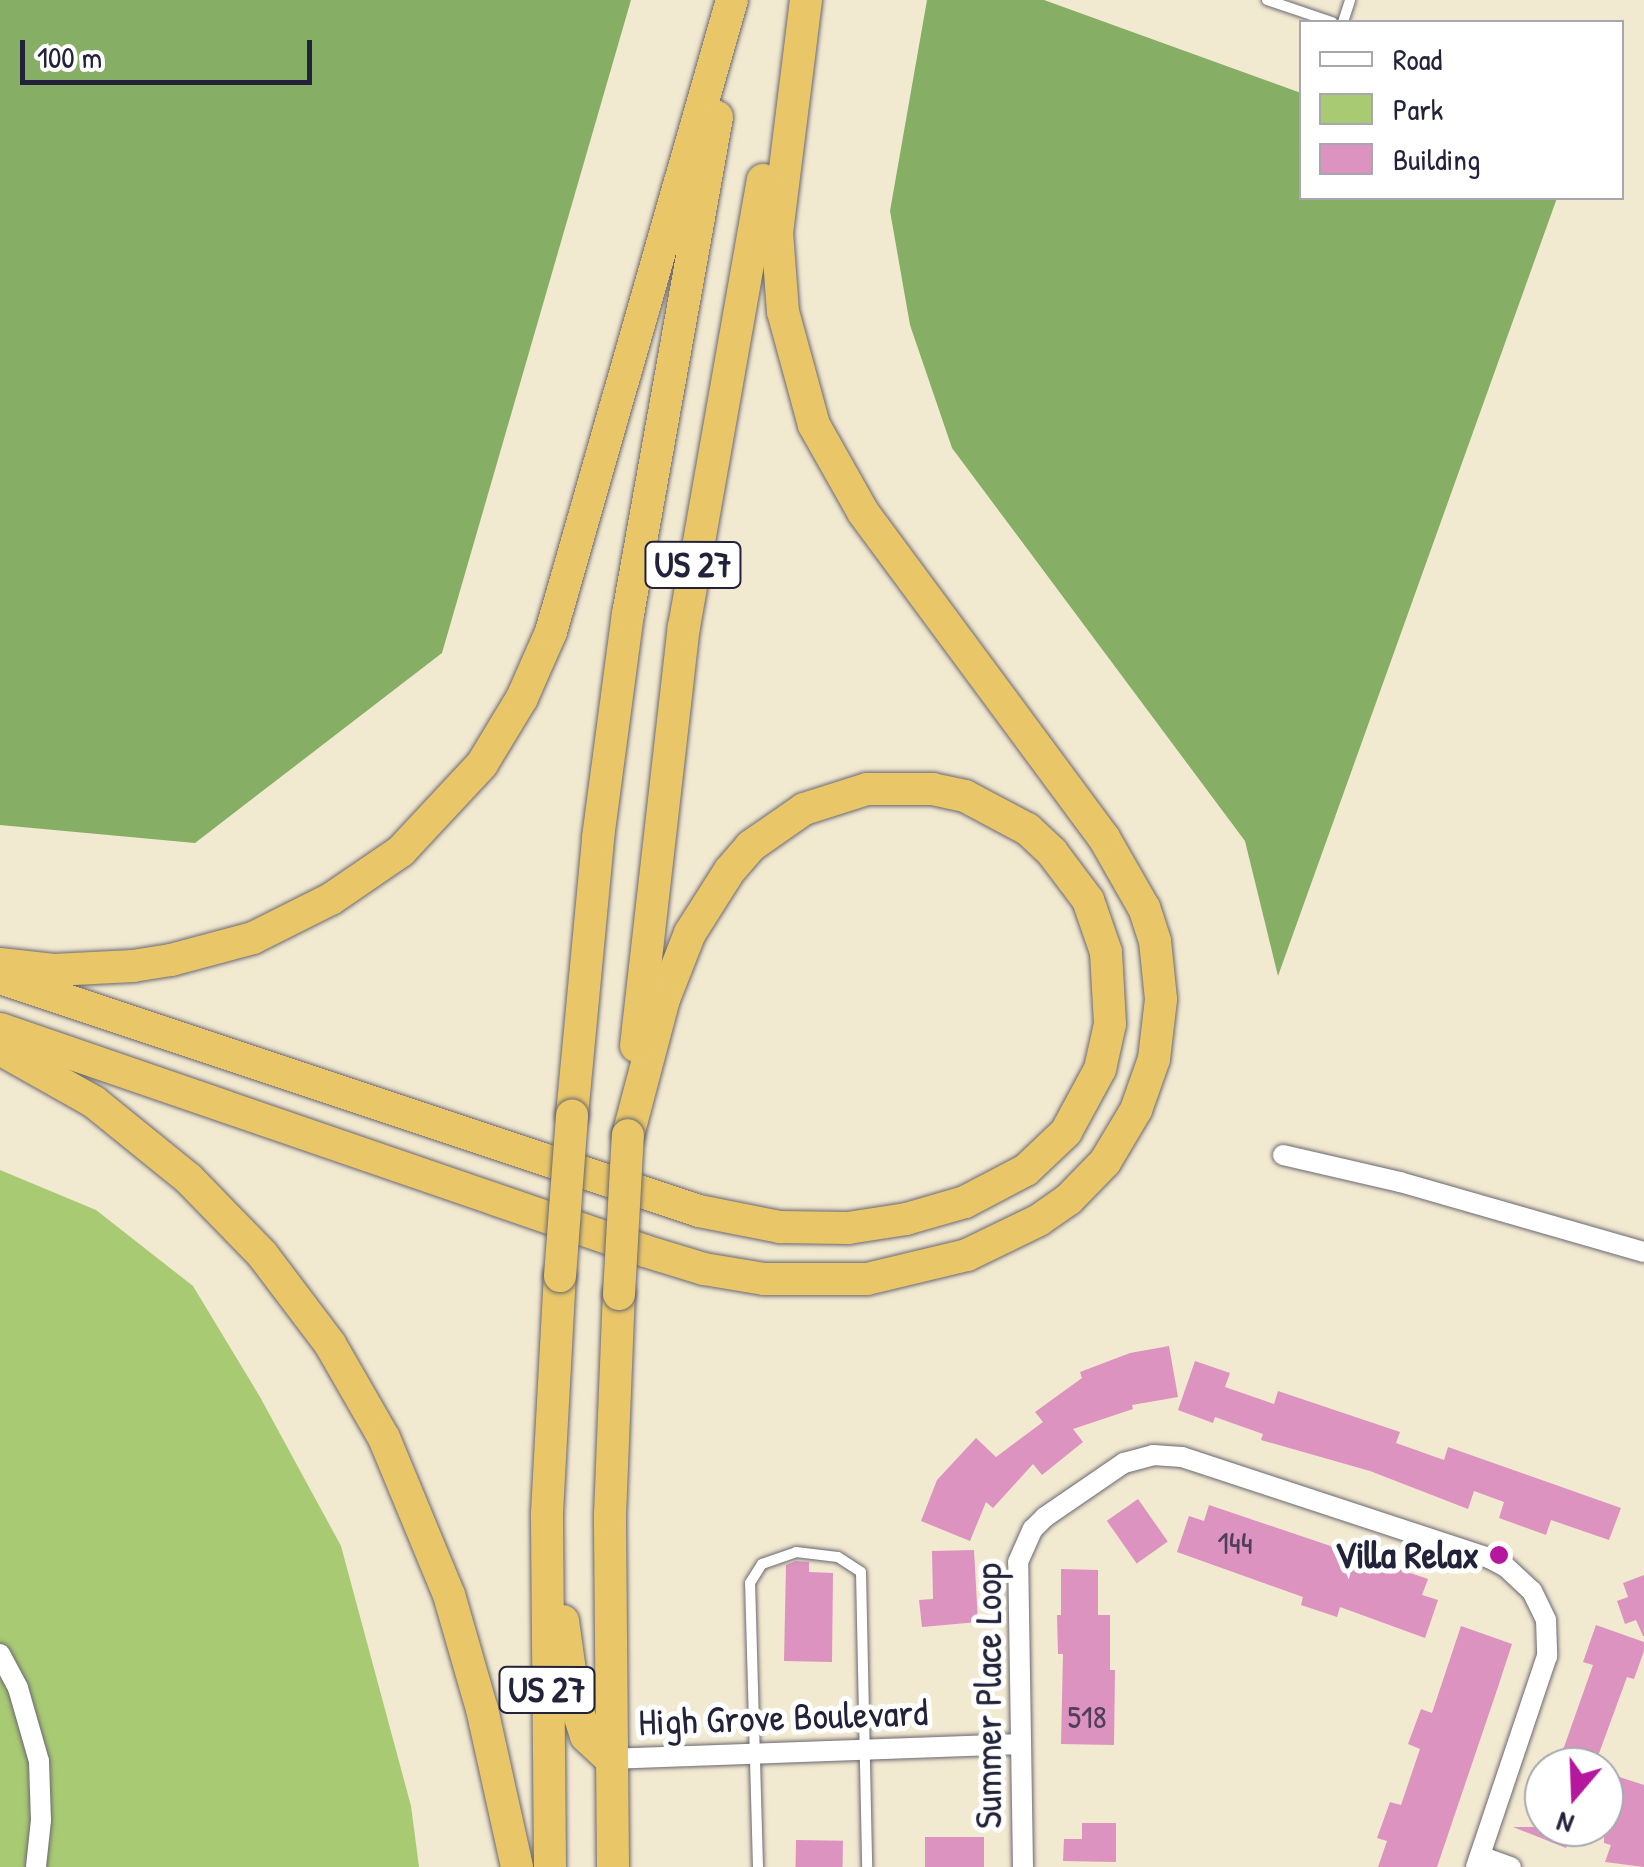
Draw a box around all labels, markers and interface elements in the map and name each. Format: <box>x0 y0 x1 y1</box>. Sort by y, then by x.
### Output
scale bar <box>25 20 318 82</box>
legend <box>1299 20 1624 200</box>
text: 100 m <box>37 37 102 77</box>
text: Road <box>1393 39 1442 79</box>
text: Park <box>1393 89 1443 129</box>
text: Building <box>1393 139 1480 179</box>
road number: US 27 <box>643 535 743 595</box>
house number: 144 <box>1217 1524 1253 1562</box>
place label: Villa Relax <box>1335 1532 1479 1578</box>
marker: Villa Relax <box>1488 1544 1510 1566</box>
street label: Summer Place Loop <box>965 1563 1011 1829</box>
road number: US 27 <box>497 1660 597 1720</box>
street label: High Grove Boulevard <box>637 1689 929 1745</box>
house number: 518 <box>1067 1698 1107 1736</box>
north arrow <box>1524 1747 1624 1847</box>
text: N <box>1552 1803 1578 1844</box>

